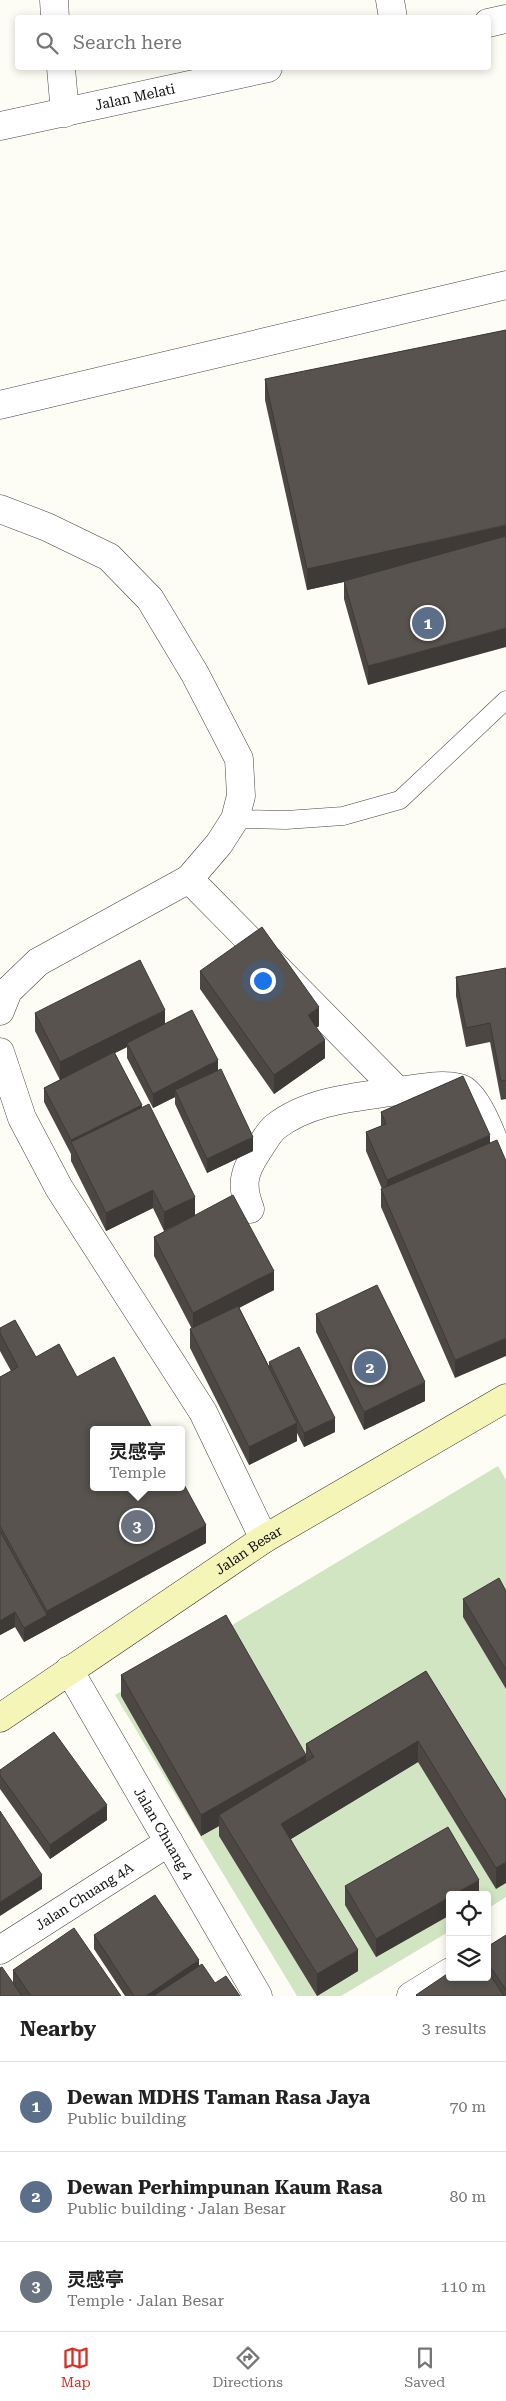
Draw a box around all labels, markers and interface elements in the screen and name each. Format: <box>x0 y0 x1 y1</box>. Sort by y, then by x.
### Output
search box <box>15 15 491 70</box>
icon: search <box>33 29 61 57</box>
text: Search here <box>73 31 182 54</box>
street label: Jalan Melati <box>93 80 177 113</box>
pin: 1 <box>412 604 444 642</box>
your location <box>250 968 276 994</box>
pin: 2 <box>354 1348 386 1386</box>
popup <box>90 1426 185 1491</box>
text: 灵感亭 <box>109 1440 166 1463</box>
text: Temple <box>109 1463 166 1482</box>
pin: 3 <box>121 1507 153 1545</box>
street label: Jalan Besar <box>212 1522 285 1578</box>
street label: Jalan Chuang 4 <box>131 1785 197 1882</box>
street label: Jalan Chuang 4A <box>32 1859 136 1933</box>
map controls <box>446 1891 491 1981</box>
button: locate <box>446 1891 491 1936</box>
button: layers <box>446 1936 491 1981</box>
text: Nearby <box>20 2017 96 2041</box>
text: 3 results <box>422 2019 486 2038</box>
text: Dewan MDHS Taman Rasa Jaya <box>67 2086 370 2109</box>
text: 1 <box>32 2097 40 2116</box>
text: 70 m <box>449 2097 486 2116</box>
text: Public building <box>67 2109 186 2128</box>
text: Dewan Perhimpunan Kaum Rasa <box>67 2176 382 2199</box>
text: 2 <box>32 2187 40 2206</box>
text: 80 m <box>449 2187 486 2206</box>
text: Public building · Jalan Besar <box>67 2199 286 2218</box>
text: 灵感亭 <box>67 2268 124 2291</box>
text: 3 <box>32 2277 40 2296</box>
text: 110 m <box>440 2277 486 2296</box>
text: Temple · Jalan Besar <box>67 2291 224 2310</box>
tab: Map <box>61 2344 91 2390</box>
tab: Directions <box>212 2344 283 2390</box>
tab: Saved <box>405 2344 445 2390</box>

